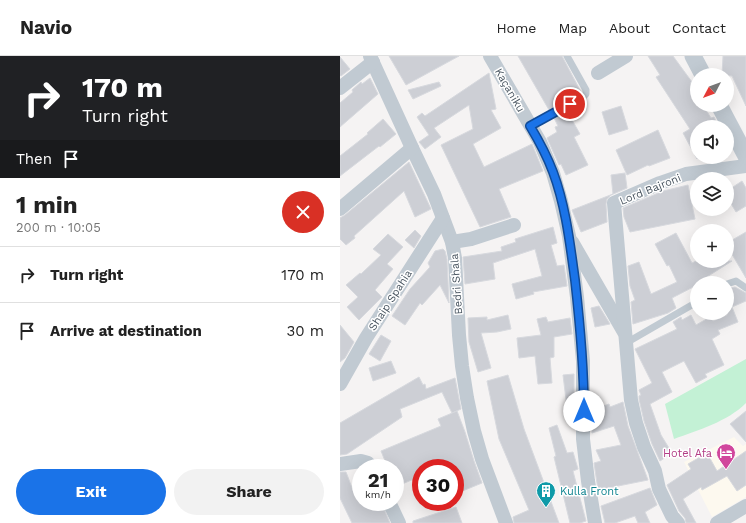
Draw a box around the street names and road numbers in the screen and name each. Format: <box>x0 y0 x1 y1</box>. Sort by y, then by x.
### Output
street label: Kaçaniku <box>492 66 527 114</box>
street label: Lord Bajroni <box>618 171 683 208</box>
street label: Bedri Shala <box>448 253 465 315</box>
street label: Shaip Spahia <box>366 267 415 333</box>

